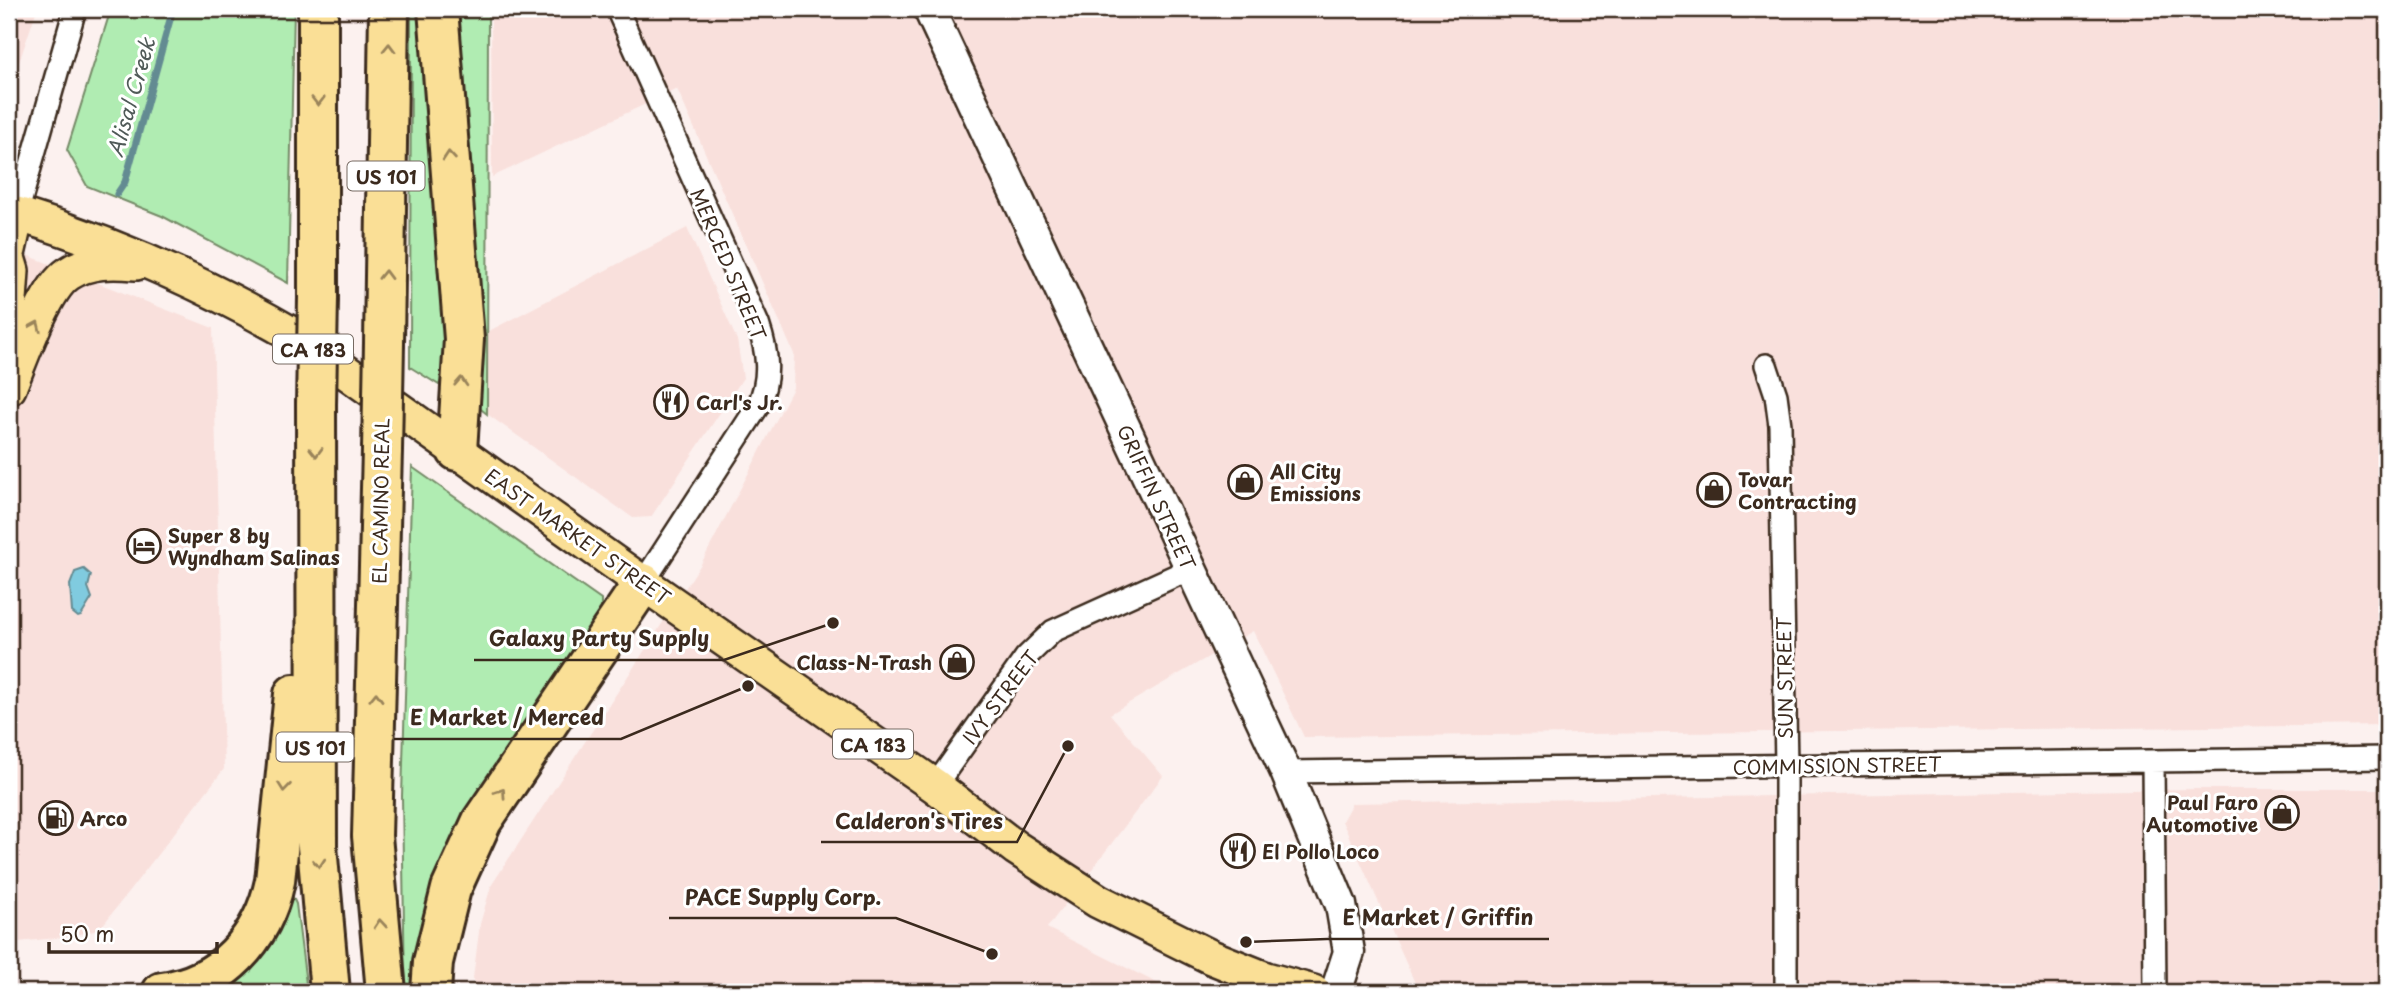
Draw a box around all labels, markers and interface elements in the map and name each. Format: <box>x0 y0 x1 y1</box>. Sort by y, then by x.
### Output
water label: Alisal Creek <box>98 33 163 160</box>
one-way arrow <box>381 42 396 53</box>
one-way arrow <box>310 97 326 107</box>
one-way arrow <box>442 150 457 161</box>
road number: US 101 <box>348 162 424 190</box>
street label: MERCED STREET <box>684 184 774 344</box>
one-way arrow <box>377 269 393 280</box>
one-way arrow <box>28 320 42 333</box>
road number: CA 183 <box>273 334 353 363</box>
one-way arrow <box>453 377 468 388</box>
restaurant icon: Carl's Jr. <box>652 383 690 421</box>
place label: Carl's Jr. <box>696 388 783 416</box>
street label: EL CAMINO REAL <box>365 418 395 584</box>
street label: GRIFFIN STREET <box>1111 420 1203 574</box>
one-way arrow <box>308 448 324 458</box>
place label: All City Emissions <box>1269 457 1361 507</box>
street label: EAST MARKET STREET <box>480 461 676 611</box>
shop icon: All City Emissions <box>1226 463 1264 501</box>
place label: Tovar Contracting <box>1738 465 1857 515</box>
shop icon: Tovar Contracting <box>1695 471 1733 509</box>
place label: Super 8 by Wyndham Salinas <box>168 521 340 571</box>
hotel icon: Super 8 by Wyndham Salinas <box>125 527 163 565</box>
street label: SUN STREET <box>1769 617 1799 739</box>
callout: Galaxy Party Supply <box>474 618 724 660</box>
text: Galaxy Party Supply <box>489 621 709 653</box>
shop icon: Class-N-Trash <box>938 643 976 681</box>
street label: IVY STREET <box>955 644 1045 750</box>
place label: Class-N-Trash <box>796 648 932 676</box>
one-way arrow <box>368 691 383 702</box>
callout: E Market / Merced <box>394 697 621 739</box>
text: E Market / Merced <box>410 700 604 732</box>
road number: CA 183 <box>833 730 913 758</box>
road number: US 101 <box>276 732 354 762</box>
street label: COMMISSION STREET <box>1732 749 1942 781</box>
one-way arrow <box>277 782 292 793</box>
one-way arrow <box>493 788 505 801</box>
place label: Paul Faro Automotive <box>2146 788 2258 838</box>
shop icon: Paul Faro Automotive <box>2263 794 2301 832</box>
fuel station icon: Arco <box>37 799 75 837</box>
callout: Calderon's Tires <box>821 800 1017 842</box>
place label: Arco <box>80 804 127 832</box>
text: Calderon's Tires <box>835 804 1003 836</box>
restaurant icon: El Pollo Loco <box>1219 832 1257 870</box>
place label: El Pollo Loco <box>1262 837 1379 865</box>
one-way arrow <box>311 857 326 868</box>
callout: PACE Supply Corp. <box>669 876 896 918</box>
text: PACE Supply Corp. <box>685 880 881 912</box>
callout: E Market / Griffin <box>1327 897 1549 939</box>
text: E Market / Griffin <box>1343 900 1533 932</box>
scale bar <box>49 910 217 954</box>
text: 50 m <box>60 917 114 949</box>
one-way arrow <box>373 918 388 929</box>

